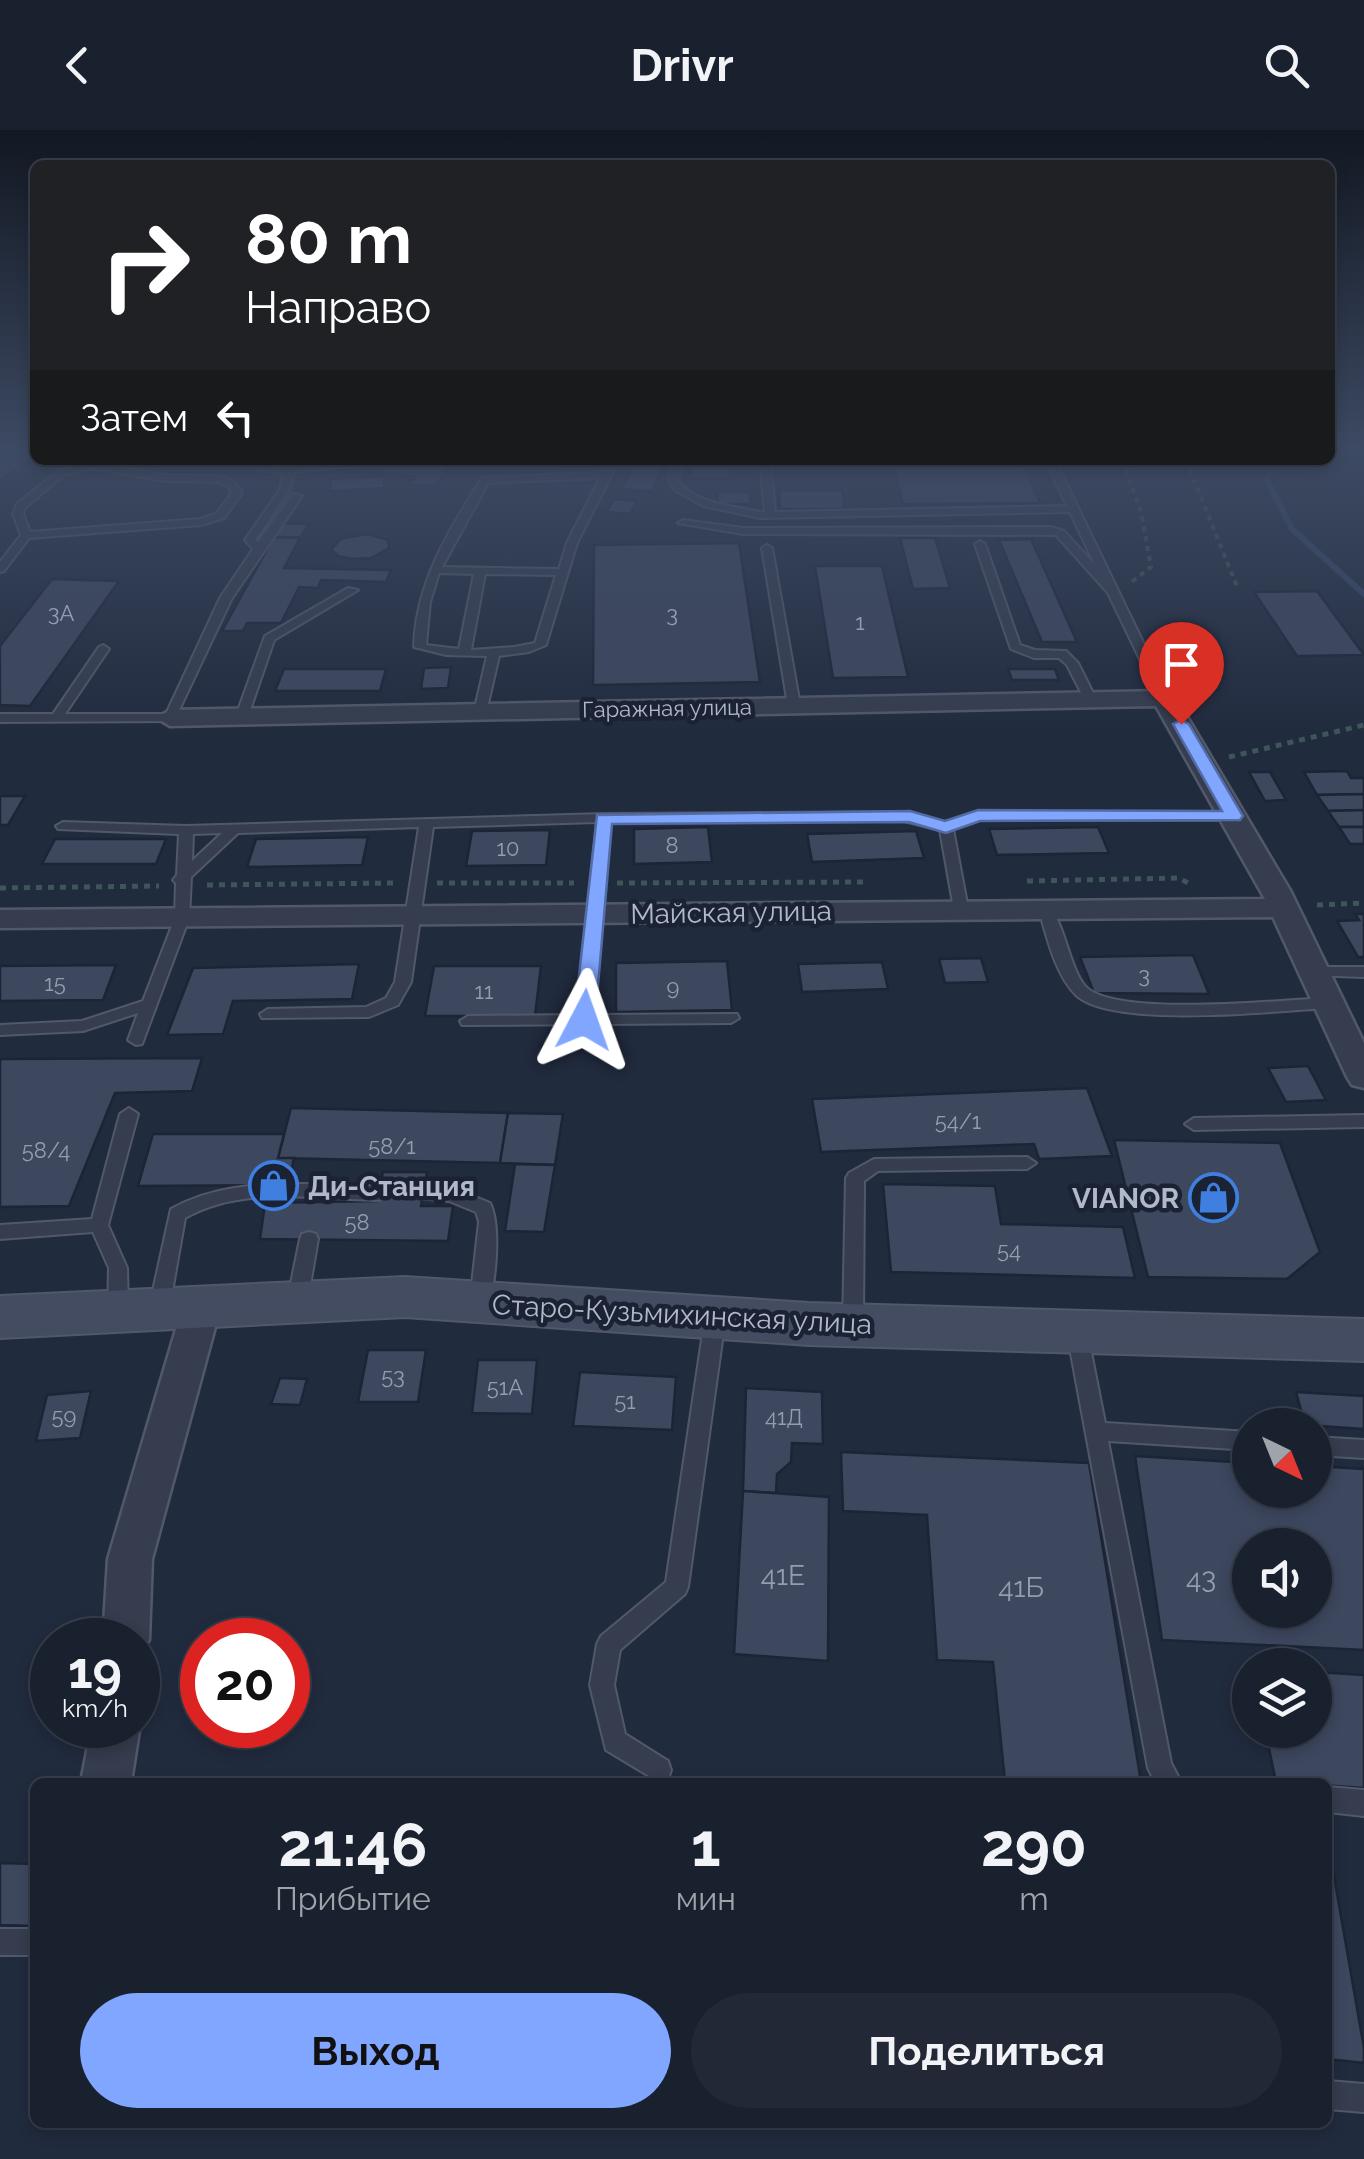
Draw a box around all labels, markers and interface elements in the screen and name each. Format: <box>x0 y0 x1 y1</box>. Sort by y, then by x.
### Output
icon: back <box>50 38 105 93</box>
icon: search <box>1259 38 1314 93</box>
text: Drivr <box>630 39 734 92</box>
text: 80 m <box>245 197 412 279</box>
icon: right <box>80 200 210 330</box>
text: Направо <box>245 281 431 334</box>
icon: left <box>208 390 263 445</box>
text: Затем <box>80 395 188 440</box>
house number: 3А <box>48 600 74 626</box>
house number: 3 <box>666 601 678 627</box>
house number: 1 <box>855 609 865 635</box>
pin <box>1139 622 1224 725</box>
icon: arrive <box>1154 637 1209 692</box>
street label: Гаражная улица <box>582 694 752 722</box>
house number: 8 <box>665 832 679 858</box>
house number: 10 <box>497 835 519 861</box>
street label: Майская улица <box>630 894 832 931</box>
house number: 3 <box>1138 962 1150 988</box>
position arrow <box>532 968 636 1072</box>
house number: 15 <box>44 970 66 996</box>
house number: 9 <box>667 974 679 1000</box>
house number: 11 <box>475 978 493 1004</box>
house number: 54/1 <box>935 1108 981 1134</box>
house number: 58/1 <box>368 1133 416 1159</box>
house number: 58/4 <box>22 1137 70 1163</box>
shop icon: Ди-Станция <box>247 1160 299 1212</box>
place label: Ди-Станция <box>308 1170 475 1203</box>
shop icon: VIANOR <box>1188 1172 1240 1224</box>
place label: VIANOR <box>1072 1182 1179 1215</box>
house number: 58 <box>344 1209 370 1235</box>
house number: 54 <box>997 1237 1021 1263</box>
street label: Старо-Кузьмихинская улица <box>491 1288 873 1341</box>
house number: 53 <box>381 1363 405 1389</box>
house number: 51А <box>487 1374 523 1400</box>
house number: 51 <box>614 1388 636 1414</box>
house number: 59 <box>52 1403 76 1429</box>
house number: 41Д <box>765 1404 803 1430</box>
north arrow <box>1232 1408 1332 1508</box>
map controls <box>1232 1408 1332 1748</box>
button: sound <box>1232 1528 1332 1628</box>
house number: 41Е <box>761 1559 805 1592</box>
house number: 43 <box>1186 1562 1216 1595</box>
house number: 41Б <box>998 1571 1044 1604</box>
speed limit sign: 20 <box>180 1618 310 1748</box>
text: 19 <box>68 1641 122 1700</box>
button: layers <box>1232 1648 1332 1748</box>
text: km/h <box>62 1693 128 1723</box>
text: 21:46 <box>278 1810 427 1880</box>
text: 1 <box>691 1810 721 1880</box>
text: 290 <box>981 1810 1087 1880</box>
text: Прибытие <box>275 1880 431 1917</box>
text: мин <box>676 1880 736 1917</box>
text: m <box>1019 1880 1049 1917</box>
button: Выход <box>80 1993 671 2108</box>
button: Поделиться <box>691 1993 1282 2108</box>

